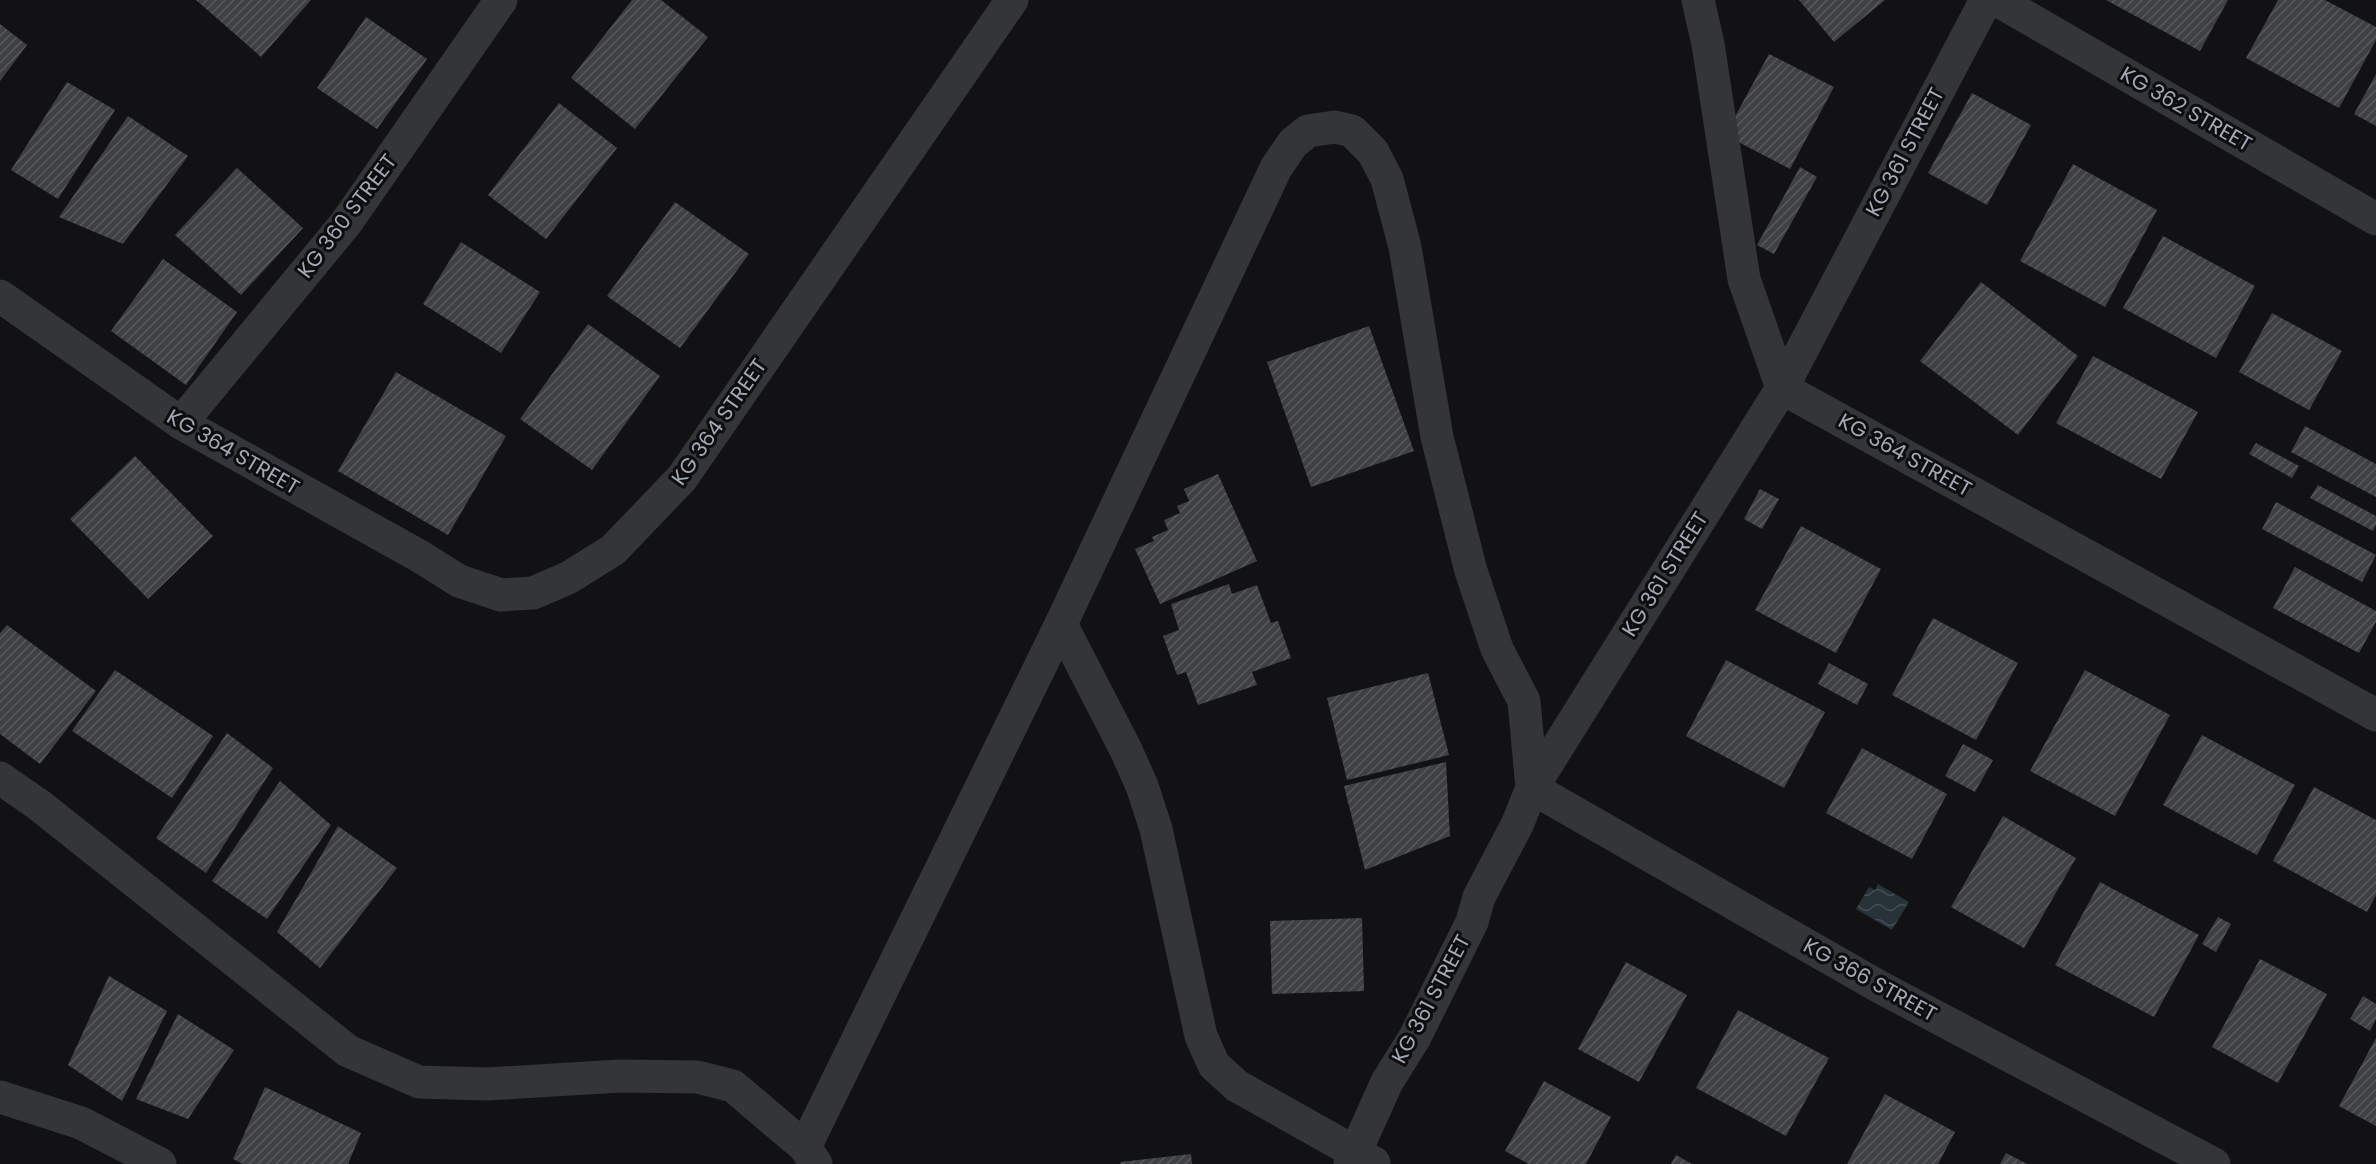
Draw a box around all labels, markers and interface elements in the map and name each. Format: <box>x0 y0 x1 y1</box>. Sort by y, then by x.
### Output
street label: KG 362 STREET <box>2115 59 2257 158</box>
street label: KG 361 STREET <box>1858 82 1951 221</box>
street label: KG 360 STREET <box>290 148 403 284</box>
street label: KG 364 STREET <box>664 353 773 491</box>
street label: KG 364 STREET <box>162 402 305 501</box>
street label: KG 364 STREET <box>1833 406 1977 503</box>
street label: KG 361 STREET <box>1615 506 1714 642</box>
street label: KG 361 STREET <box>1384 929 1477 1068</box>
street label: KG 366 STREET <box>1798 931 1942 1028</box>

